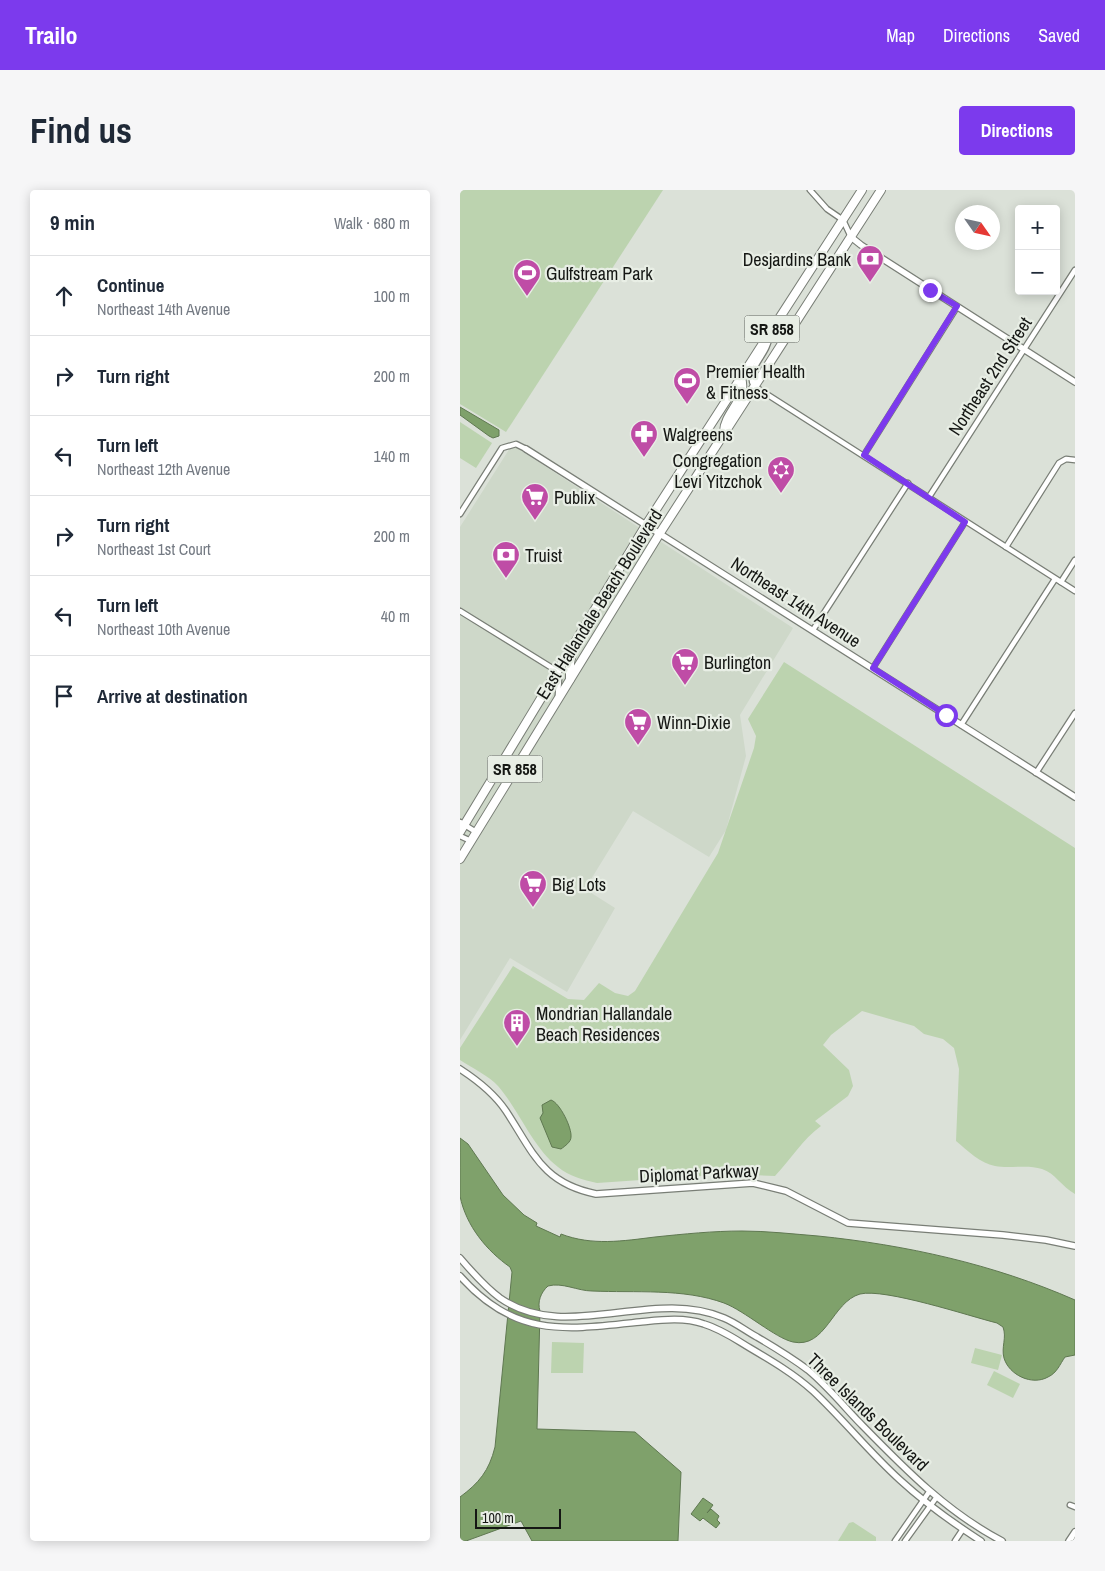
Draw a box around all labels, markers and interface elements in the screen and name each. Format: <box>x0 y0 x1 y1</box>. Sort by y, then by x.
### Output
text: Trailo <box>25 19 78 51</box>
text: Map <box>886 23 915 48</box>
text: Directions <box>943 23 1010 48</box>
text: Saved <box>1038 23 1080 48</box>
button: Directions <box>959 106 1075 155</box>
text: Find us <box>30 107 132 154</box>
north arrow <box>955 205 1000 250</box>
map controls <box>1015 205 1060 295</box>
button: + <box>1015 205 1060 250</box>
text: 9 min <box>50 208 95 237</box>
text: Walk · 680 m <box>334 212 410 234</box>
bank icon: Desjardins Bank <box>855 244 885 283</box>
place label: Desjardins Bank <box>743 247 852 272</box>
button: − <box>1015 250 1060 295</box>
sports icon: Gulfstream Park <box>512 258 542 297</box>
place label: Gulfstream Park <box>546 261 653 286</box>
text: Continue <box>97 272 165 298</box>
route end <box>919 279 942 302</box>
icon: ahead <box>50 282 78 310</box>
text: 100 m <box>374 285 410 307</box>
text: Northeast 14th Avenue <box>97 298 230 320</box>
street label: Northeast 2nd Street <box>942 312 1038 440</box>
road number: SR 858 <box>744 316 800 342</box>
place label: Premier Health & Fitness <box>706 359 805 405</box>
icon: right <box>50 362 78 390</box>
text: Turn right <box>97 363 169 389</box>
text: 200 m <box>374 365 410 387</box>
sports icon: Premier Health & Fitness <box>672 366 702 405</box>
pharmacy icon: Walgreens <box>629 419 659 458</box>
place label: Walgreens <box>663 422 733 447</box>
text: Turn left <box>97 432 158 458</box>
icon: left <box>50 442 78 470</box>
text: 140 m <box>374 445 410 467</box>
place label: Congregation Levi Yitzchok <box>673 448 763 494</box>
synagogue icon: Congregation Levi Yitzchok <box>766 455 796 494</box>
text: Northeast 12th Avenue <box>97 458 230 480</box>
supermarket icon: Publix <box>520 482 550 521</box>
place label: Publix <box>554 485 596 510</box>
street label: East Hallandale Beach Boulevard <box>530 504 668 704</box>
text: Turn right <box>97 512 169 538</box>
icon: right <box>50 522 78 550</box>
text: 200 m <box>374 525 410 547</box>
text: Northeast 1st Court <box>97 538 211 560</box>
bank icon: Truist <box>491 540 521 579</box>
place label: Truist <box>525 543 562 568</box>
street label: Northeast 14th Avenue <box>726 551 866 653</box>
text: Turn left <box>97 592 158 618</box>
icon: left <box>50 602 78 630</box>
text: 40 m <box>381 605 410 627</box>
text: Northeast 10th Avenue <box>97 618 230 640</box>
supermarket icon: Burlington <box>670 647 700 686</box>
place label: Burlington <box>704 650 771 675</box>
icon: arrive <box>50 682 78 710</box>
text: Arrive at destination <box>97 683 248 709</box>
route start <box>935 704 958 727</box>
supermarket icon: Winn-Dixie <box>623 707 653 746</box>
place label: Winn-Dixie <box>657 710 731 735</box>
road number: SR 858 <box>488 756 542 782</box>
supermarket icon: Big Lots <box>518 869 548 908</box>
place label: Big Lots <box>552 872 606 897</box>
place label: Mondrian Hallandale Beach Residences <box>536 1001 672 1047</box>
building icon: Mondrian Hallandale Beach Residences <box>502 1008 532 1047</box>
street label: Diplomat Parkway <box>639 1157 760 1189</box>
street label: Three Islands Boulevard <box>802 1347 934 1477</box>
scale bar <box>475 1506 561 1529</box>
text: 100 m <box>482 1509 514 1527</box>

